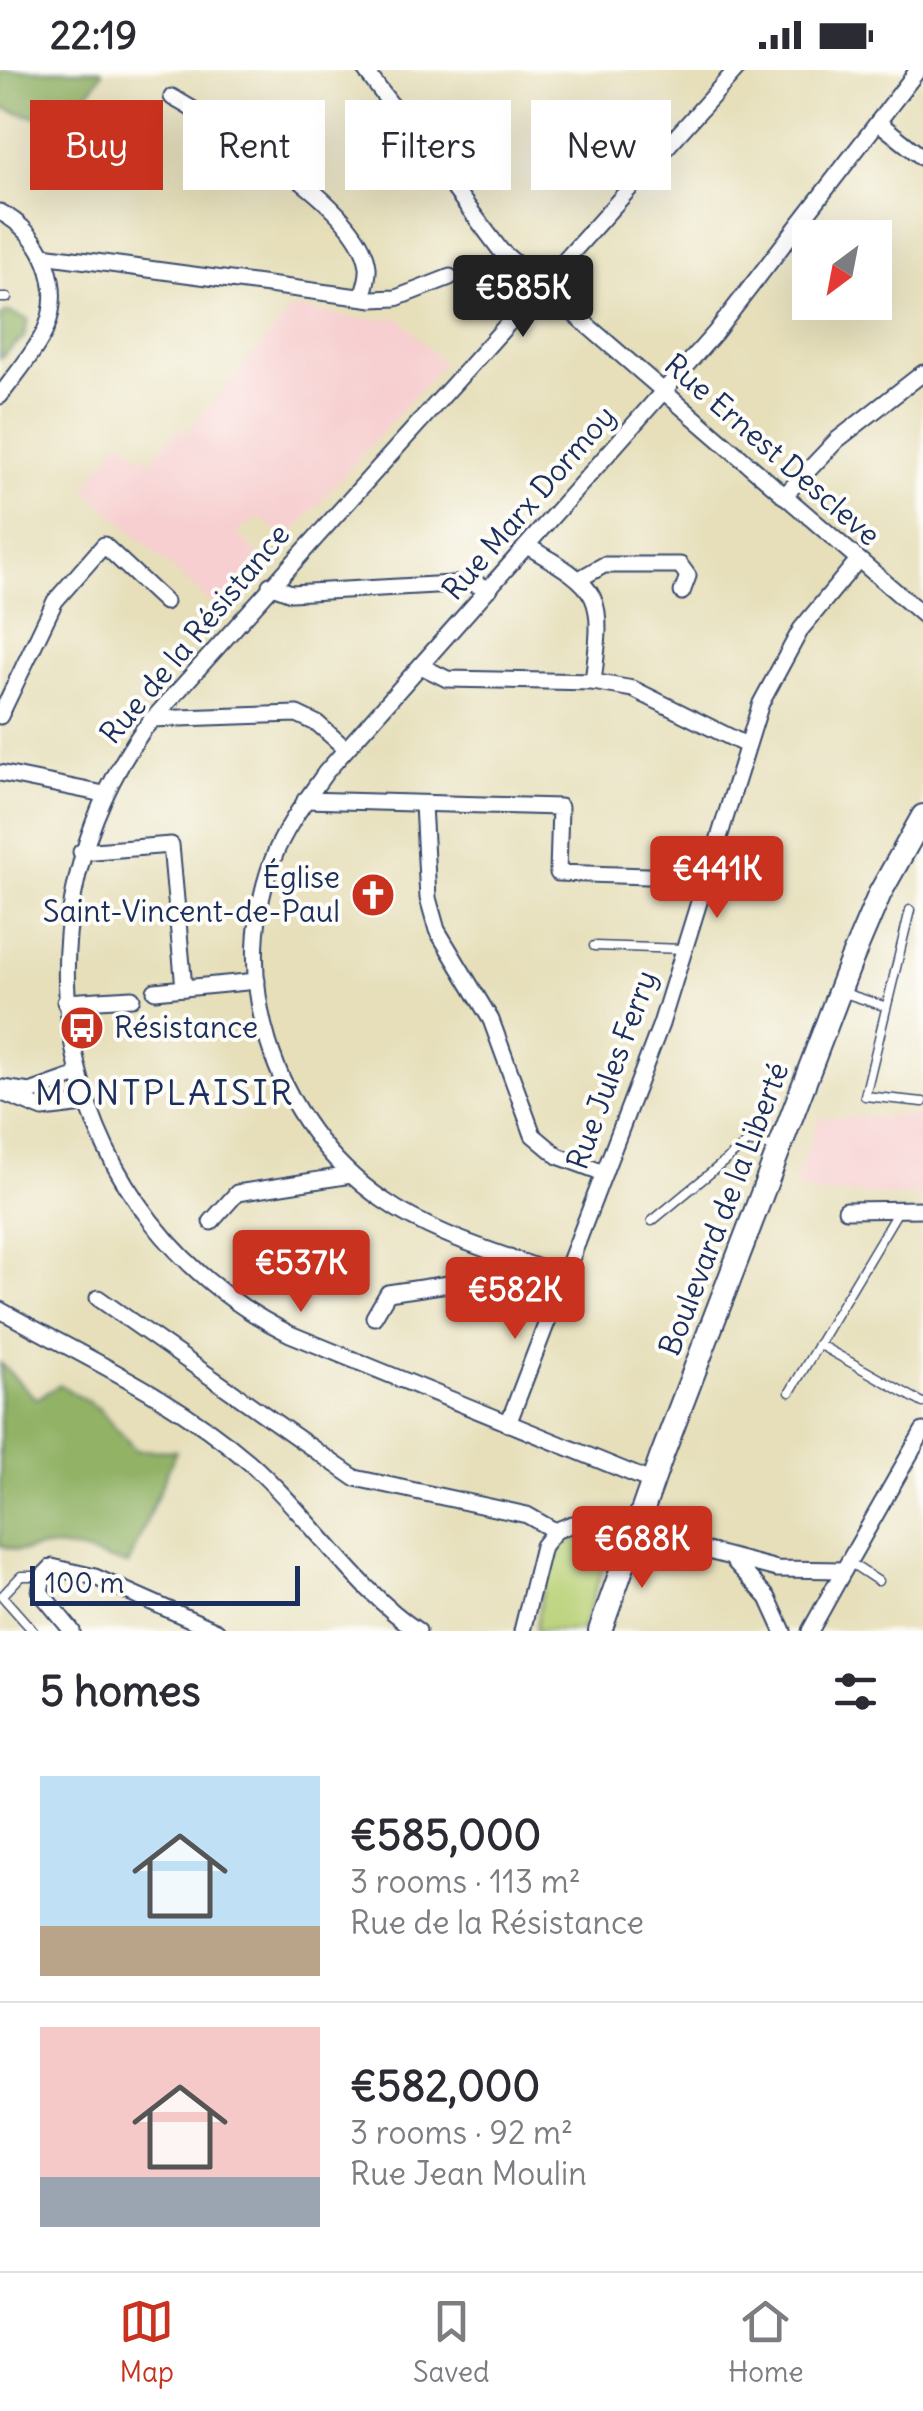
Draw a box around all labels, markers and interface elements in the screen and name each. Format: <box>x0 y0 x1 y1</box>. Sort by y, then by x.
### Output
text: 22:19 <box>50 12 137 59</box>
chip: Buy <box>30 100 163 190</box>
chip: Rent <box>183 100 325 190</box>
chip: Filters <box>345 100 511 190</box>
chip: New <box>531 100 671 190</box>
north arrow <box>792 220 892 320</box>
map controls <box>792 220 892 320</box>
pin: €585K <box>453 255 593 340</box>
text: €585K <box>475 267 571 308</box>
street label: Rue Ernest Descleve <box>657 345 888 553</box>
street label: Rue Marx Dormoy <box>433 397 623 607</box>
street label: Rue de la Résistance <box>91 516 297 751</box>
pin: €441K <box>647 836 787 921</box>
text: €441K <box>672 848 762 889</box>
place label: Église Saint-Vincent-de-Paul <box>43 858 340 930</box>
church icon: Église Saint-Vincent-de-Paul <box>350 872 396 918</box>
street label: Rue Jules Ferry <box>557 965 665 1174</box>
bus stop icon: Résistance <box>59 1005 105 1051</box>
place label: Résistance <box>114 1008 258 1046</box>
street label: Boulevard de la Liberté <box>650 1057 797 1361</box>
district label: MONTPLAISIR <box>35 1070 295 1114</box>
pin: €537K <box>231 1230 371 1315</box>
text: €537K <box>255 1242 347 1283</box>
pin: €582K <box>445 1257 585 1342</box>
text: €582K <box>468 1269 562 1310</box>
pin: €688K <box>572 1506 712 1591</box>
text: €688K <box>594 1518 690 1559</box>
scale bar <box>30 1561 300 1606</box>
text: 100 m <box>45 1565 124 1601</box>
icon: filters <box>828 1664 883 1719</box>
text: 5 homes <box>40 1665 201 1717</box>
text: €585,000 <box>350 1809 541 1861</box>
icon: home <box>120 1816 240 1936</box>
text: 3 rooms · 113 m² <box>350 1861 581 1902</box>
text: Rue de la Résistance <box>350 1902 644 1943</box>
text: €582,000 <box>350 2060 540 2112</box>
icon: home <box>120 2067 240 2187</box>
text: 3 rooms · 92 m² <box>350 2112 573 2153</box>
text: Rue Jean Moulin <box>350 2153 587 2194</box>
tab: Map <box>119 2294 174 2390</box>
tab: Saved <box>413 2294 490 2390</box>
tab: Home <box>728 2294 804 2390</box>

